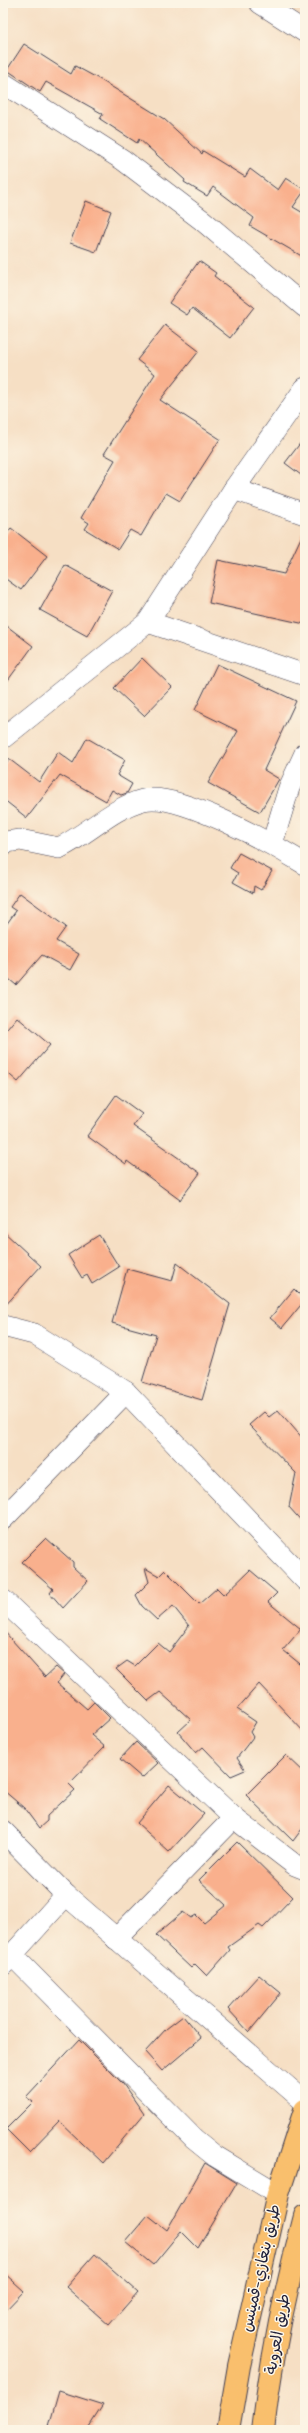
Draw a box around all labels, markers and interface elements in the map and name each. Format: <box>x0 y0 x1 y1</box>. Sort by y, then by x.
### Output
street label: طريق بنغازي-قمينس <box>236 2202 286 2334</box>
street label: طريق العروبة <box>261 2292 295 2376</box>

